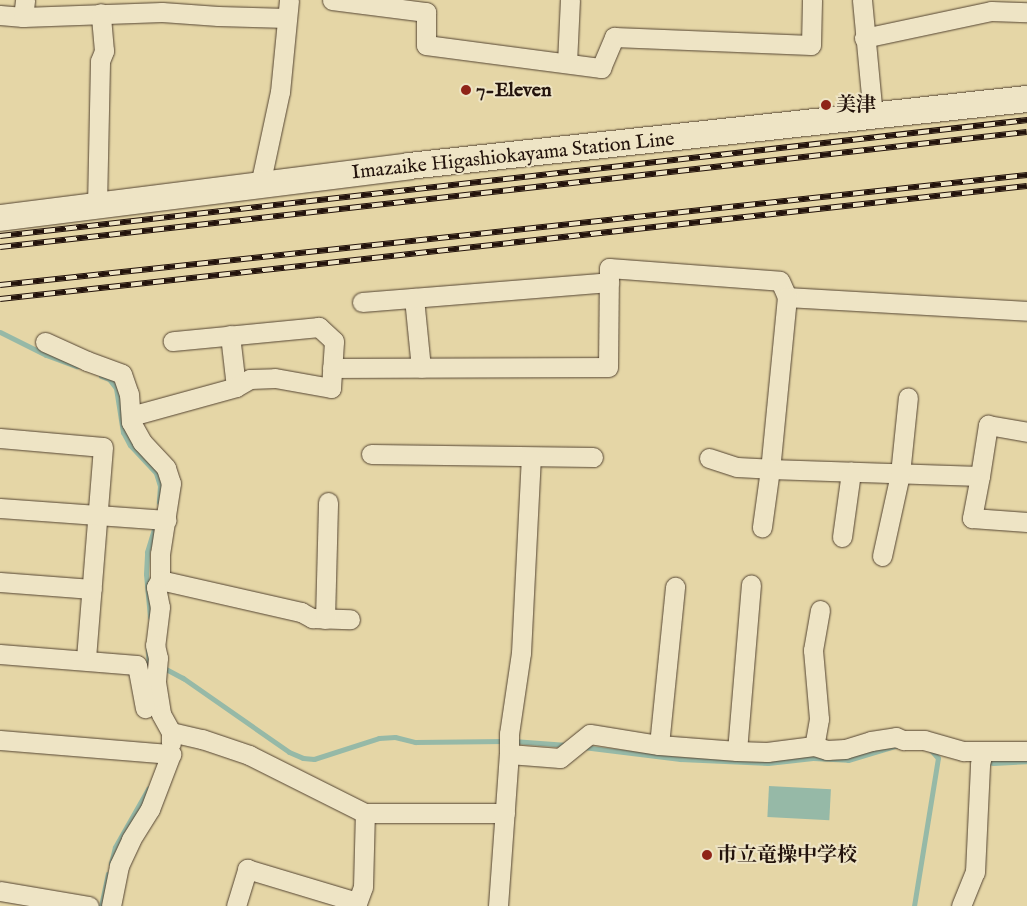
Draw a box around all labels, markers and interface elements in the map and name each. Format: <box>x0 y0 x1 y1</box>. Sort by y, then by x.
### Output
place label: 7-Eleven <box>476 78 552 102</box>
marker: 7-Eleven <box>460 84 472 96</box>
place label: 美津 <box>836 93 876 117</box>
marker: 美津 <box>820 99 832 111</box>
street label: Imazaike Higashiokayama Station Line <box>350 127 676 185</box>
place label: 市立竜操中学校 <box>717 843 857 867</box>
marker: 市立竜操中学校 <box>701 849 713 861</box>

